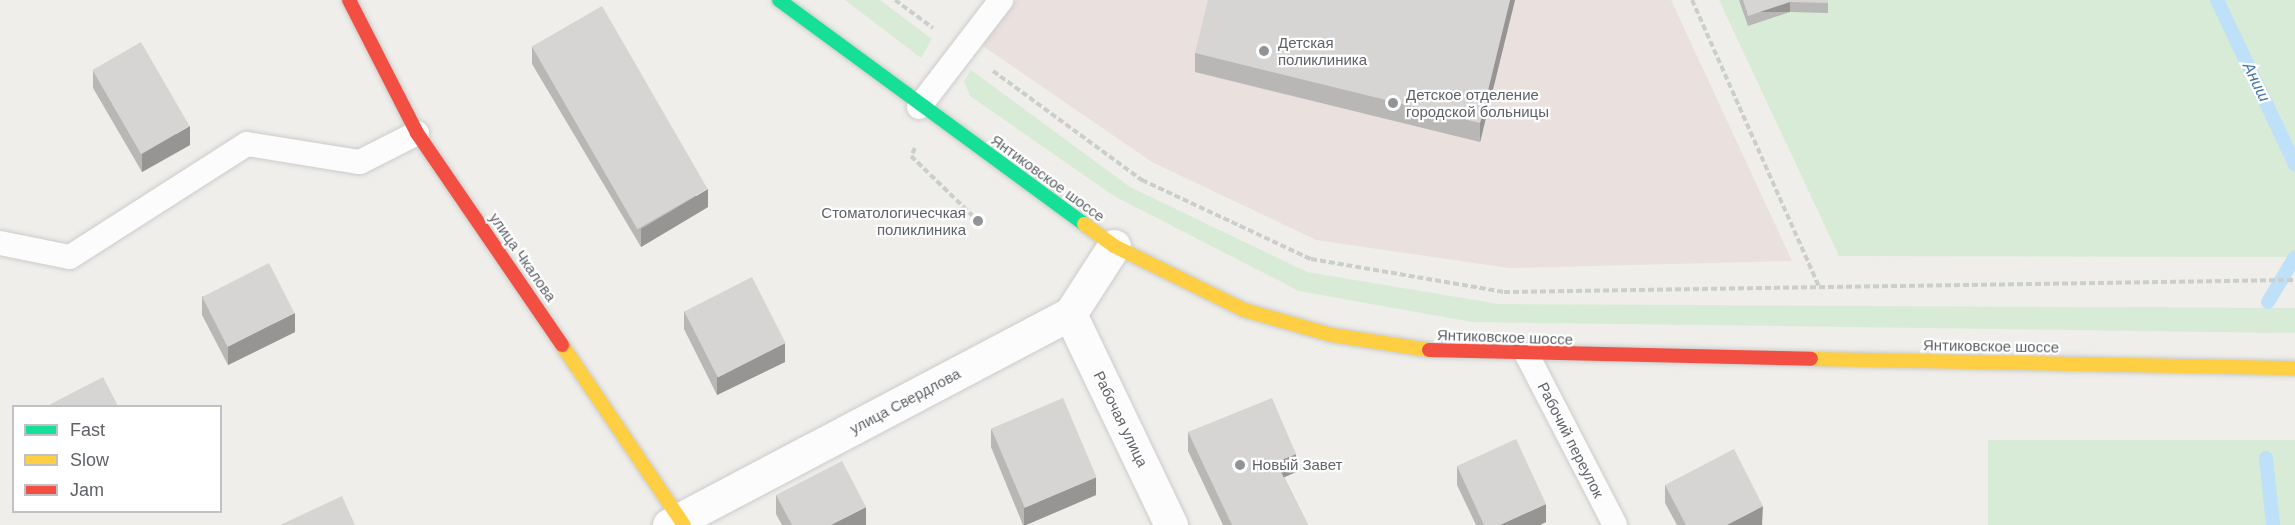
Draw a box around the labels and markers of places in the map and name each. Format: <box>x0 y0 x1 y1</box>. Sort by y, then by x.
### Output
place label: Детская поликлиника <box>1278 33 1367 68</box>
marker: Детская поликлиника <box>1255 42 1273 60</box>
place label: Детское отделение городской больницы <box>1406 85 1549 120</box>
marker: Детское отделение городской больницы <box>1384 94 1402 112</box>
place label: Стоматологичесчкая поликлиника <box>821 203 966 238</box>
marker: Стоматологичесчкая поликлиника <box>971 214 985 228</box>
place label: Новый Завет <box>1252 456 1342 474</box>
marker: Новый Завет <box>1233 458 1247 472</box>

